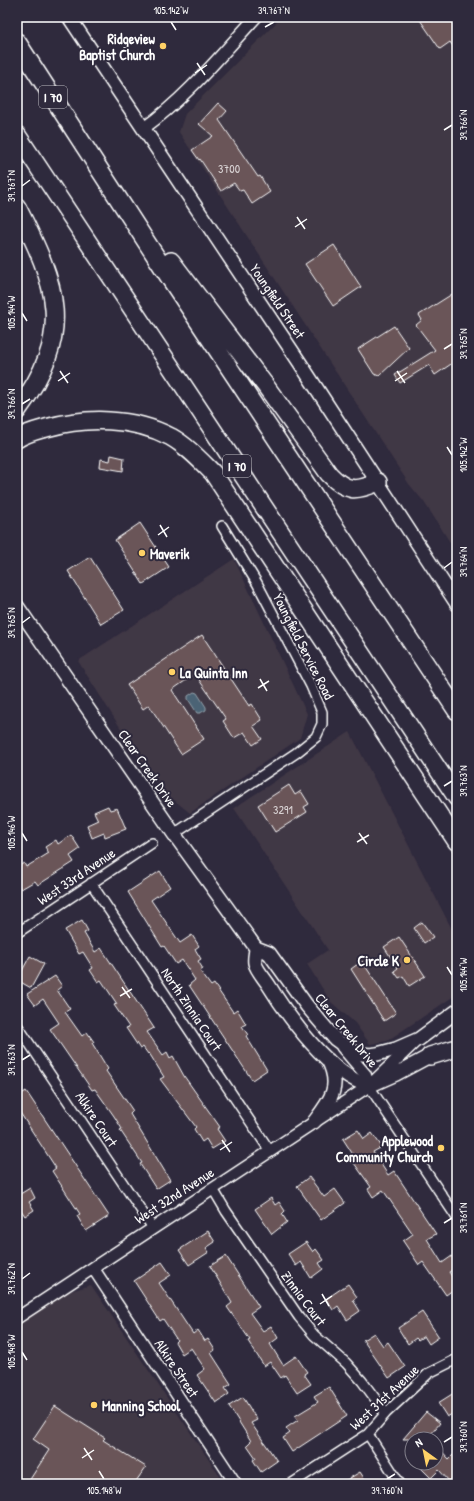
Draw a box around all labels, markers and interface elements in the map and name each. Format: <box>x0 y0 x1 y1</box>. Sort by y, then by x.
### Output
text: 105.142°W <box>153 4 189 17</box>
text: 39.767°N <box>258 4 290 17</box>
place label: Ridgeview Baptist Church <box>79 29 156 66</box>
marker: Ridgeview Baptist Church <box>158 41 168 51</box>
road number: I 70 <box>39 86 67 108</box>
text: 39.766°N <box>457 110 470 140</box>
house number: 3700 <box>218 160 240 177</box>
text: 39.767°N <box>5 170 18 202</box>
street label: Youngfield Street <box>245 260 310 343</box>
text: 105.144°W <box>5 295 18 330</box>
text: 39.765°N <box>457 328 470 360</box>
text: 39.766°N <box>5 389 18 419</box>
text: 105.142°W <box>457 437 470 473</box>
road number: I 70 <box>223 455 251 477</box>
place label: Maverik <box>150 544 190 563</box>
text: 39.764°N <box>457 547 470 577</box>
marker: Maverik <box>137 548 147 558</box>
street label: Youngfield Service Road <box>268 590 339 703</box>
text: 39.765°N <box>5 607 18 639</box>
place label: La Quinta Inn <box>180 663 248 682</box>
marker: La Quinta Inn <box>167 667 177 677</box>
street label: Clear Creek Drive <box>114 725 182 811</box>
text: 39.763°N <box>457 765 470 797</box>
house number: 3291 <box>273 801 293 818</box>
text: 105.146°W <box>5 815 18 850</box>
street label: West 33rd Avenue <box>33 843 119 909</box>
place label: Circle K <box>358 951 400 970</box>
marker: Circle K <box>402 955 412 965</box>
text: 105.144°W <box>457 957 470 992</box>
street label: North Zinnia Court <box>157 964 227 1054</box>
street label: Clear Creek Drive <box>311 989 383 1072</box>
text: 39.763°N <box>5 1044 18 1076</box>
street label: Alkire Court <box>72 1088 123 1150</box>
place label: Applewood Community Church <box>336 1131 434 1168</box>
marker: Applewood Community Church <box>436 1143 446 1153</box>
street label: West 32nd Avenue <box>131 1162 218 1228</box>
text: 39.761°N <box>457 1203 470 1233</box>
text: 39.762°N <box>5 1263 18 1295</box>
street label: Zinnia Court <box>277 1267 331 1329</box>
text: 105.148°W <box>5 1334 18 1369</box>
street label: Alkire Street <box>151 1335 204 1401</box>
street label: West 31st Avenue <box>345 1360 423 1434</box>
place label: Manning School <box>102 1396 180 1417</box>
marker: Manning School <box>89 1400 99 1410</box>
text: 39.760°N <box>457 1421 470 1453</box>
north arrow <box>404 1431 444 1471</box>
text: N <box>412 1435 425 1450</box>
text: 105.148°W <box>87 1484 122 1497</box>
text: 39.760°N <box>371 1484 403 1497</box>

